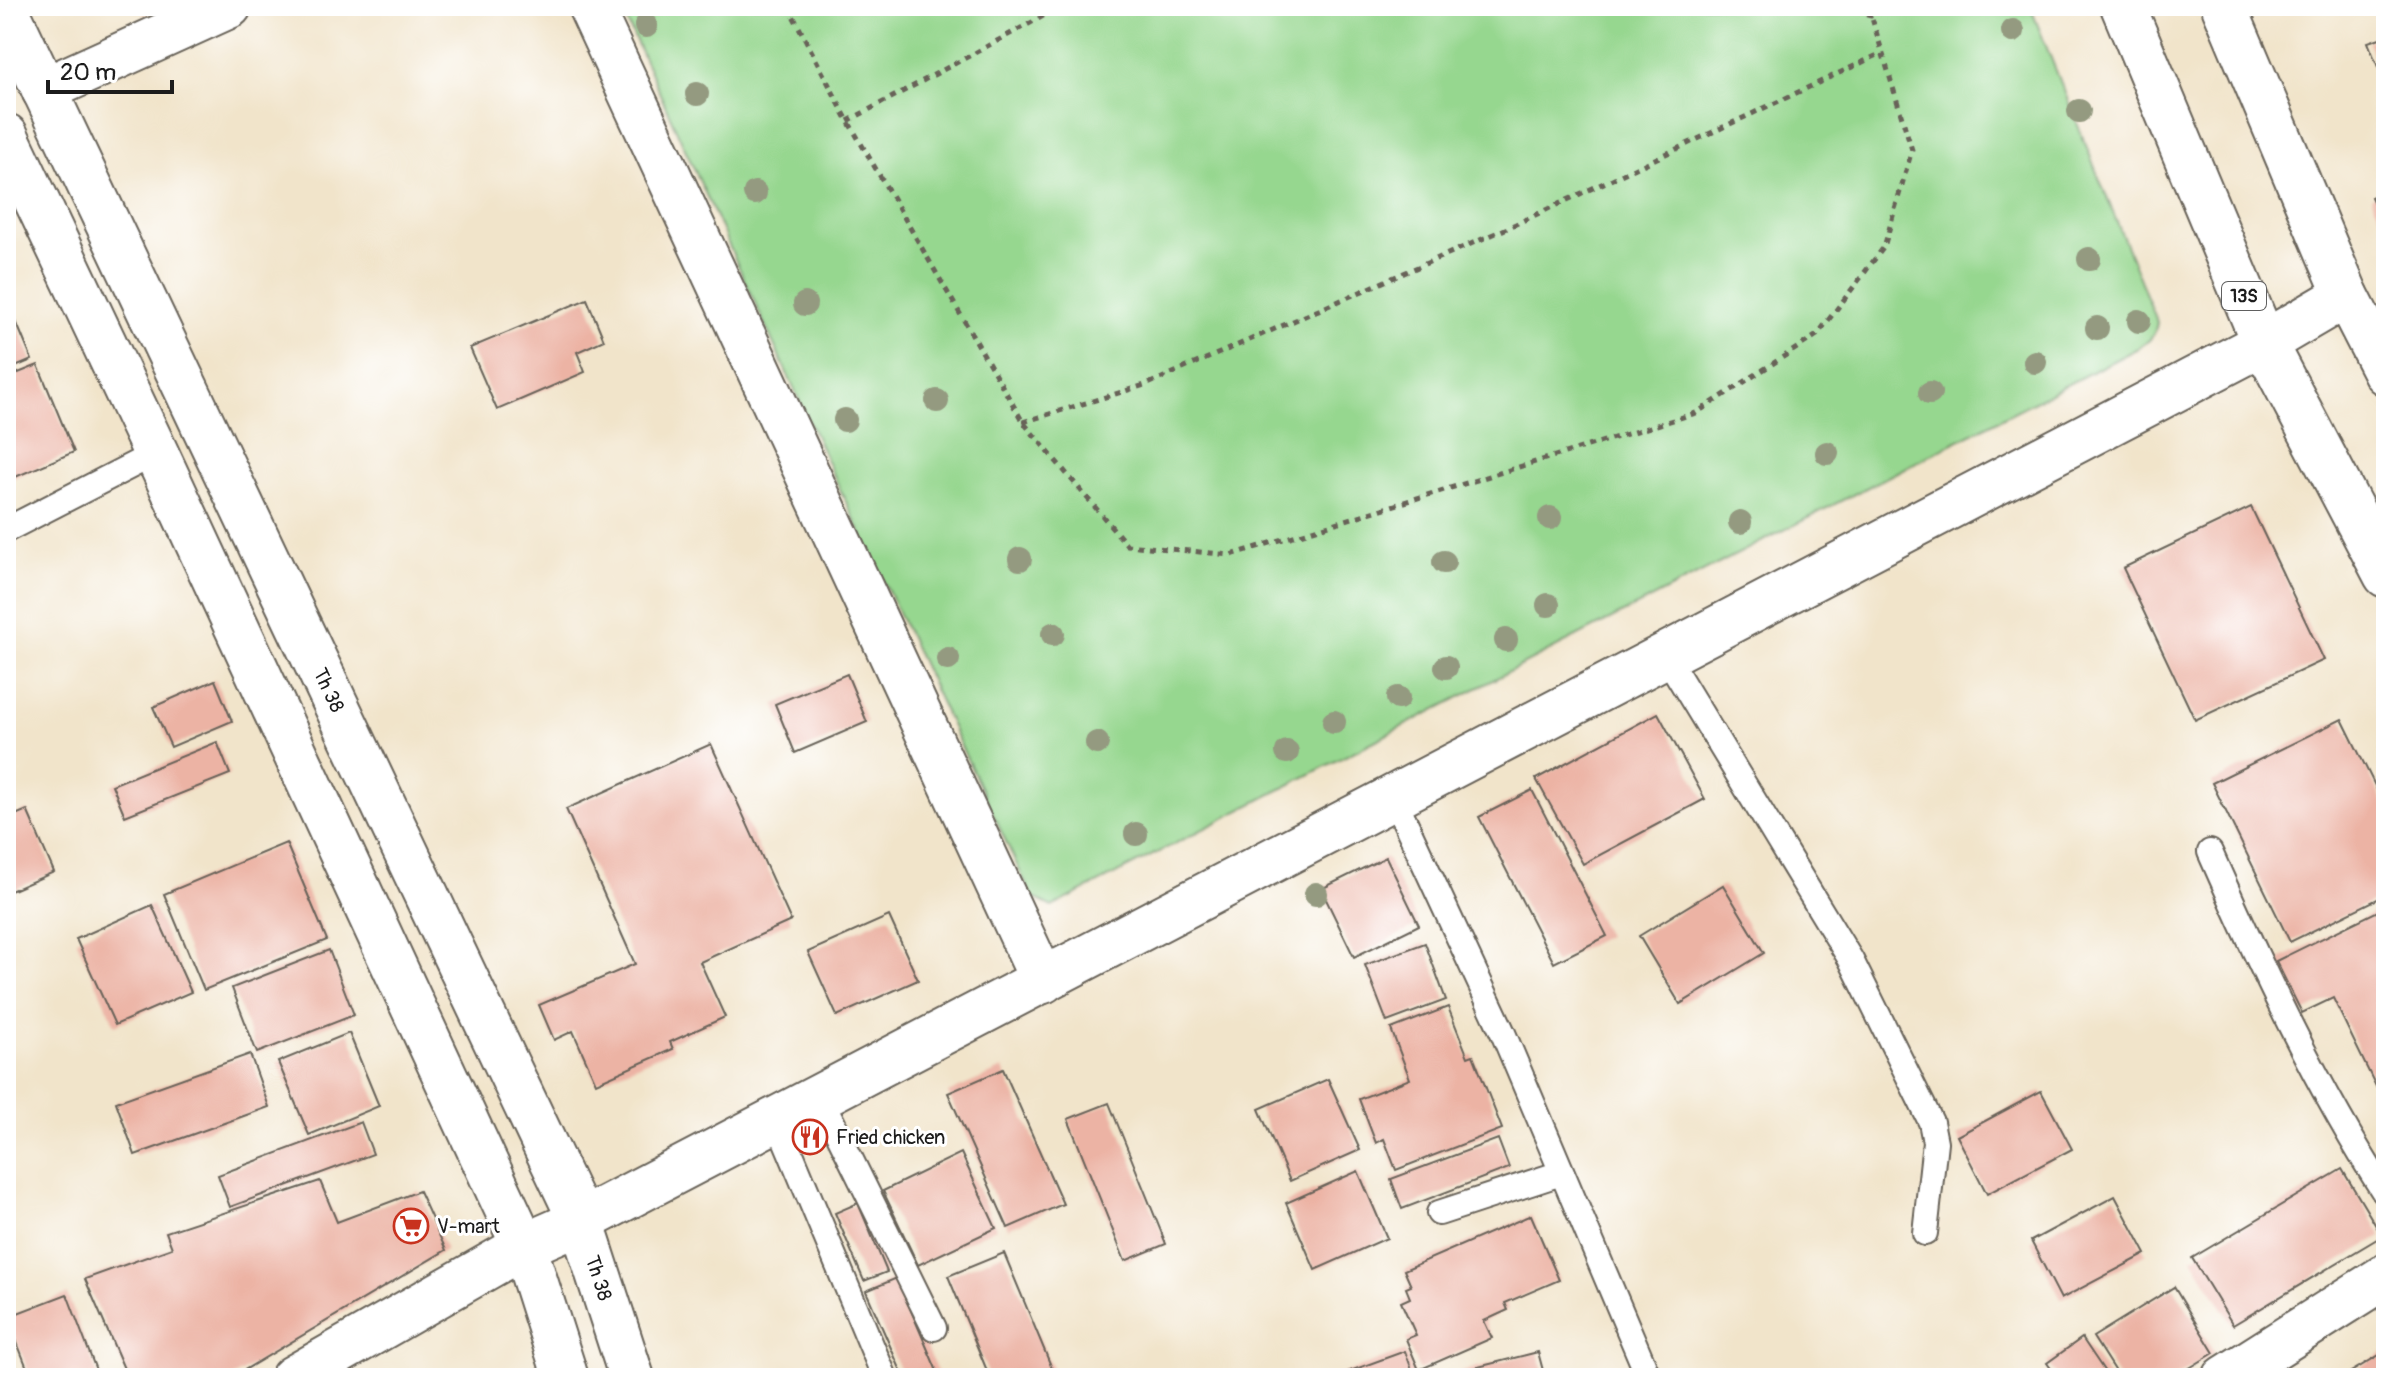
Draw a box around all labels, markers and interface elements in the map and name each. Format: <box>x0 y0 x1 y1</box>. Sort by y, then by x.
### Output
scale bar <box>48 44 172 94</box>
text: 20 m <box>60 58 116 87</box>
road number: 13S <box>2222 282 2266 310</box>
street label: Th 38 <box>307 664 350 716</box>
restaurant icon: Fried chicken <box>791 1118 829 1156</box>
place label: Fried chicken <box>836 1125 945 1150</box>
supermarket icon: V-mart <box>392 1207 430 1245</box>
place label: V-mart <box>437 1214 501 1239</box>
street label: Th 38 <box>580 1252 618 1304</box>

